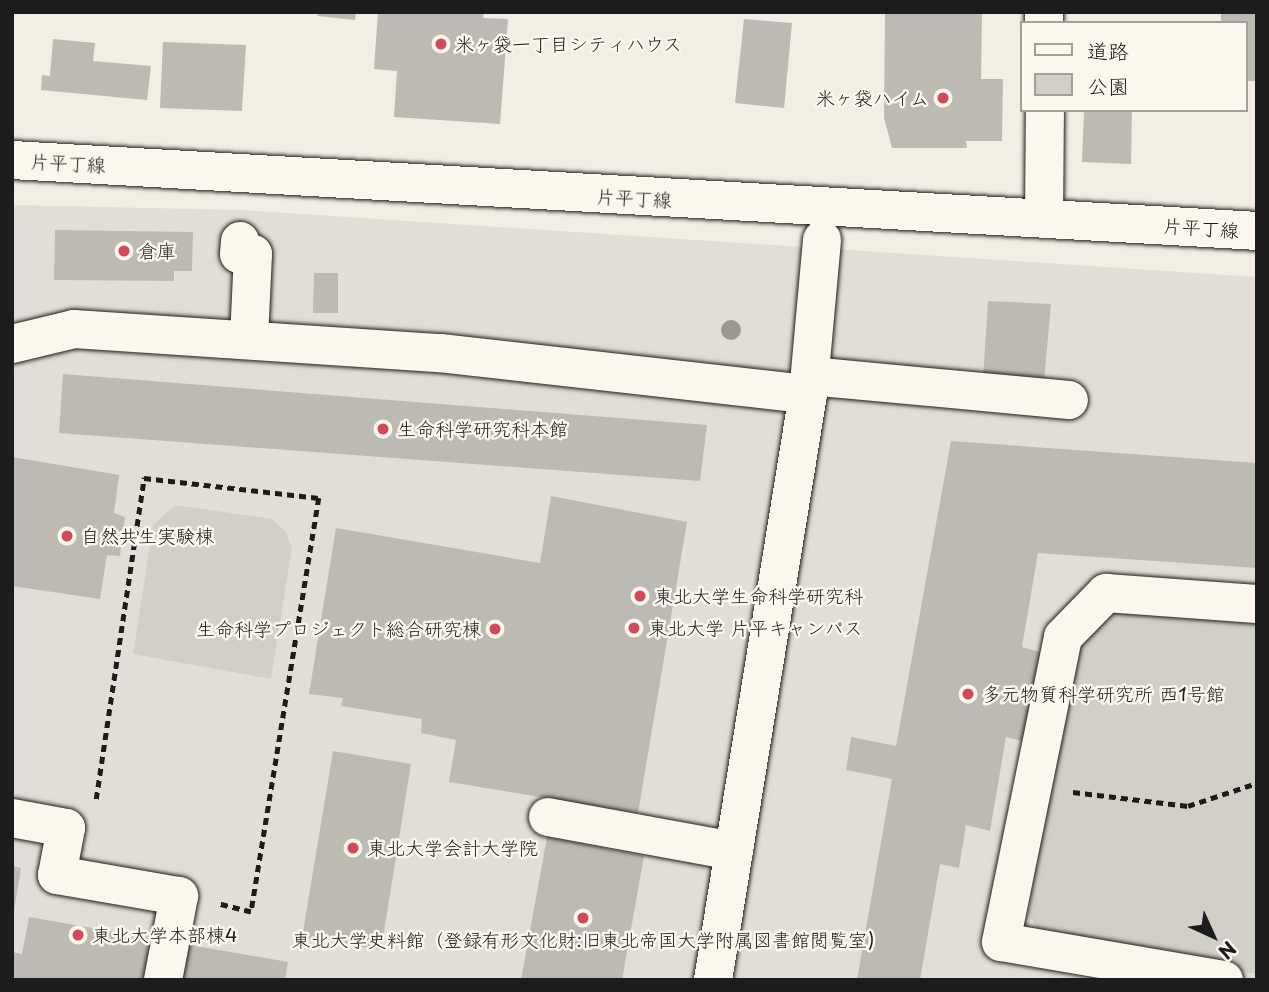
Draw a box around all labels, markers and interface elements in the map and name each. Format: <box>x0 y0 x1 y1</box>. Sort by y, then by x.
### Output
legend <box>1020 21 1248 112</box>
place label: 米ヶ袋一丁目シティハウス <box>455 33 683 55</box>
text: 道路 <box>1087 34 1129 66</box>
marker: 米ヶ袋一丁目シティハウス <box>433 36 449 52</box>
text: 公園 <box>1087 69 1129 101</box>
place label: 米ヶ袋ハイム <box>815 87 929 109</box>
marker: 米ヶ袋ハイム <box>935 90 951 106</box>
street label: 片平丁線 <box>29 150 107 176</box>
street label: 片平丁線 <box>595 185 673 211</box>
street label: 片平丁線 <box>1162 214 1240 242</box>
place label: 倉庫 <box>138 240 176 262</box>
marker: 倉庫 <box>116 243 132 259</box>
place label: 生命科学研究科本館 <box>397 418 568 440</box>
marker: 生命科学研究科本館 <box>375 421 391 437</box>
place label: 自然共生実験棟 <box>81 525 214 547</box>
marker: 自然共生実験棟 <box>59 528 75 544</box>
place label: 東北大学生命科学研究科 <box>654 585 863 607</box>
marker: 東北大学生命科学研究科 <box>632 588 648 604</box>
place label: 東北大学 片平キャンパス <box>648 617 863 639</box>
place label: 生命科学プロジェクト総合研究棟 <box>196 618 481 640</box>
marker: 東北大学 片平キャンパス <box>626 620 642 636</box>
marker: 生命科学プロジェクト総合研究棟 <box>487 621 503 637</box>
place label: 多元物質科学研究所 西1号館 <box>982 683 1225 705</box>
marker: 多元物質科学研究所 西1号館 <box>960 686 976 702</box>
place label: 東北大学会計大学院 <box>367 837 538 859</box>
marker: 東北大学会計大学院 <box>345 840 361 856</box>
north arrow <box>1178 901 1248 971</box>
marker: 東北大学史料館（登録有形文化財:旧東北帝国大学附属図書館閲覧室) <box>575 910 591 926</box>
place label: 東北大学本部棟4 <box>92 924 238 946</box>
marker: 東北大学本部棟4 <box>70 927 86 943</box>
place label: 東北大学史料館（登録有形文化財:旧東北帝国大学附属図書館閲覧室) <box>292 929 874 951</box>
text: N <box>1213 936 1243 966</box>

